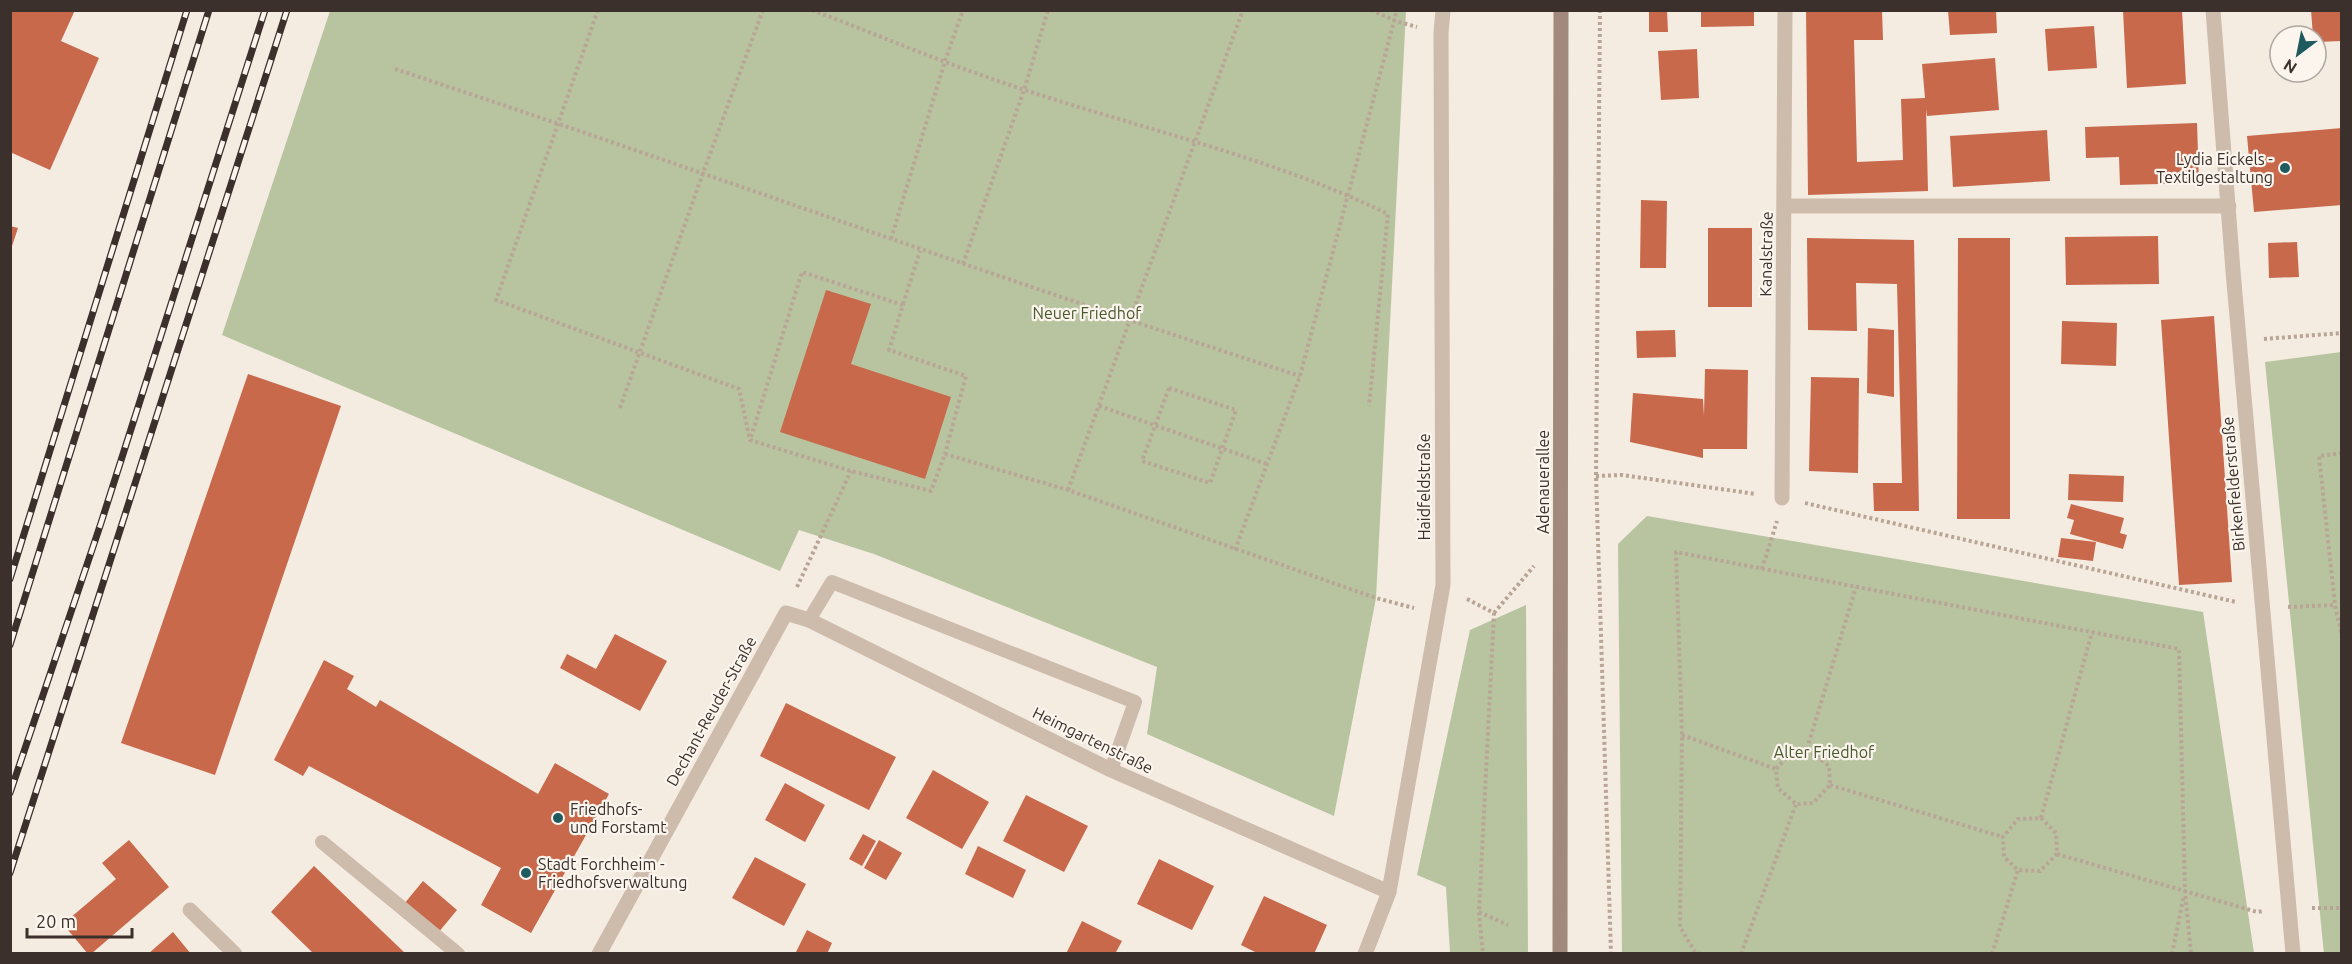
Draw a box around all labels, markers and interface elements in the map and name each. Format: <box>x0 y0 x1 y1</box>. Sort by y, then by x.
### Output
north arrow <box>2268 24 2328 84</box>
text: N <box>2280 56 2300 78</box>
place label: Lydia Eickels - Textilgestaltung <box>2156 150 2273 186</box>
marker: Lydia Eickels - Textilgestaltung <box>2278 161 2292 175</box>
street label: Kanalstraße <box>1756 211 1776 297</box>
park label: Neuer Friedhof <box>1033 304 1142 322</box>
street label: Birkenfelderstraße <box>2218 416 2248 552</box>
street label: Adenauerallee <box>1534 430 1552 534</box>
street label: Haidfeldstraße <box>1415 433 1433 541</box>
street label: Dechant-Reuder-Straße <box>662 633 760 789</box>
street label: Heimgartenstraße <box>1030 703 1156 777</box>
park label: Alter Friedhof <box>1774 743 1875 761</box>
place label: Friedhofs- und Forstamt <box>570 800 667 836</box>
marker: Friedhofs- und Forstamt <box>551 811 565 825</box>
place label: Stadt Forchheim - Friedhofsverwaltung <box>538 855 687 891</box>
marker: Stadt Forchheim - Friedhofsverwaltung <box>519 866 533 880</box>
scale bar <box>27 901 132 939</box>
text: 20 m <box>36 911 76 931</box>

